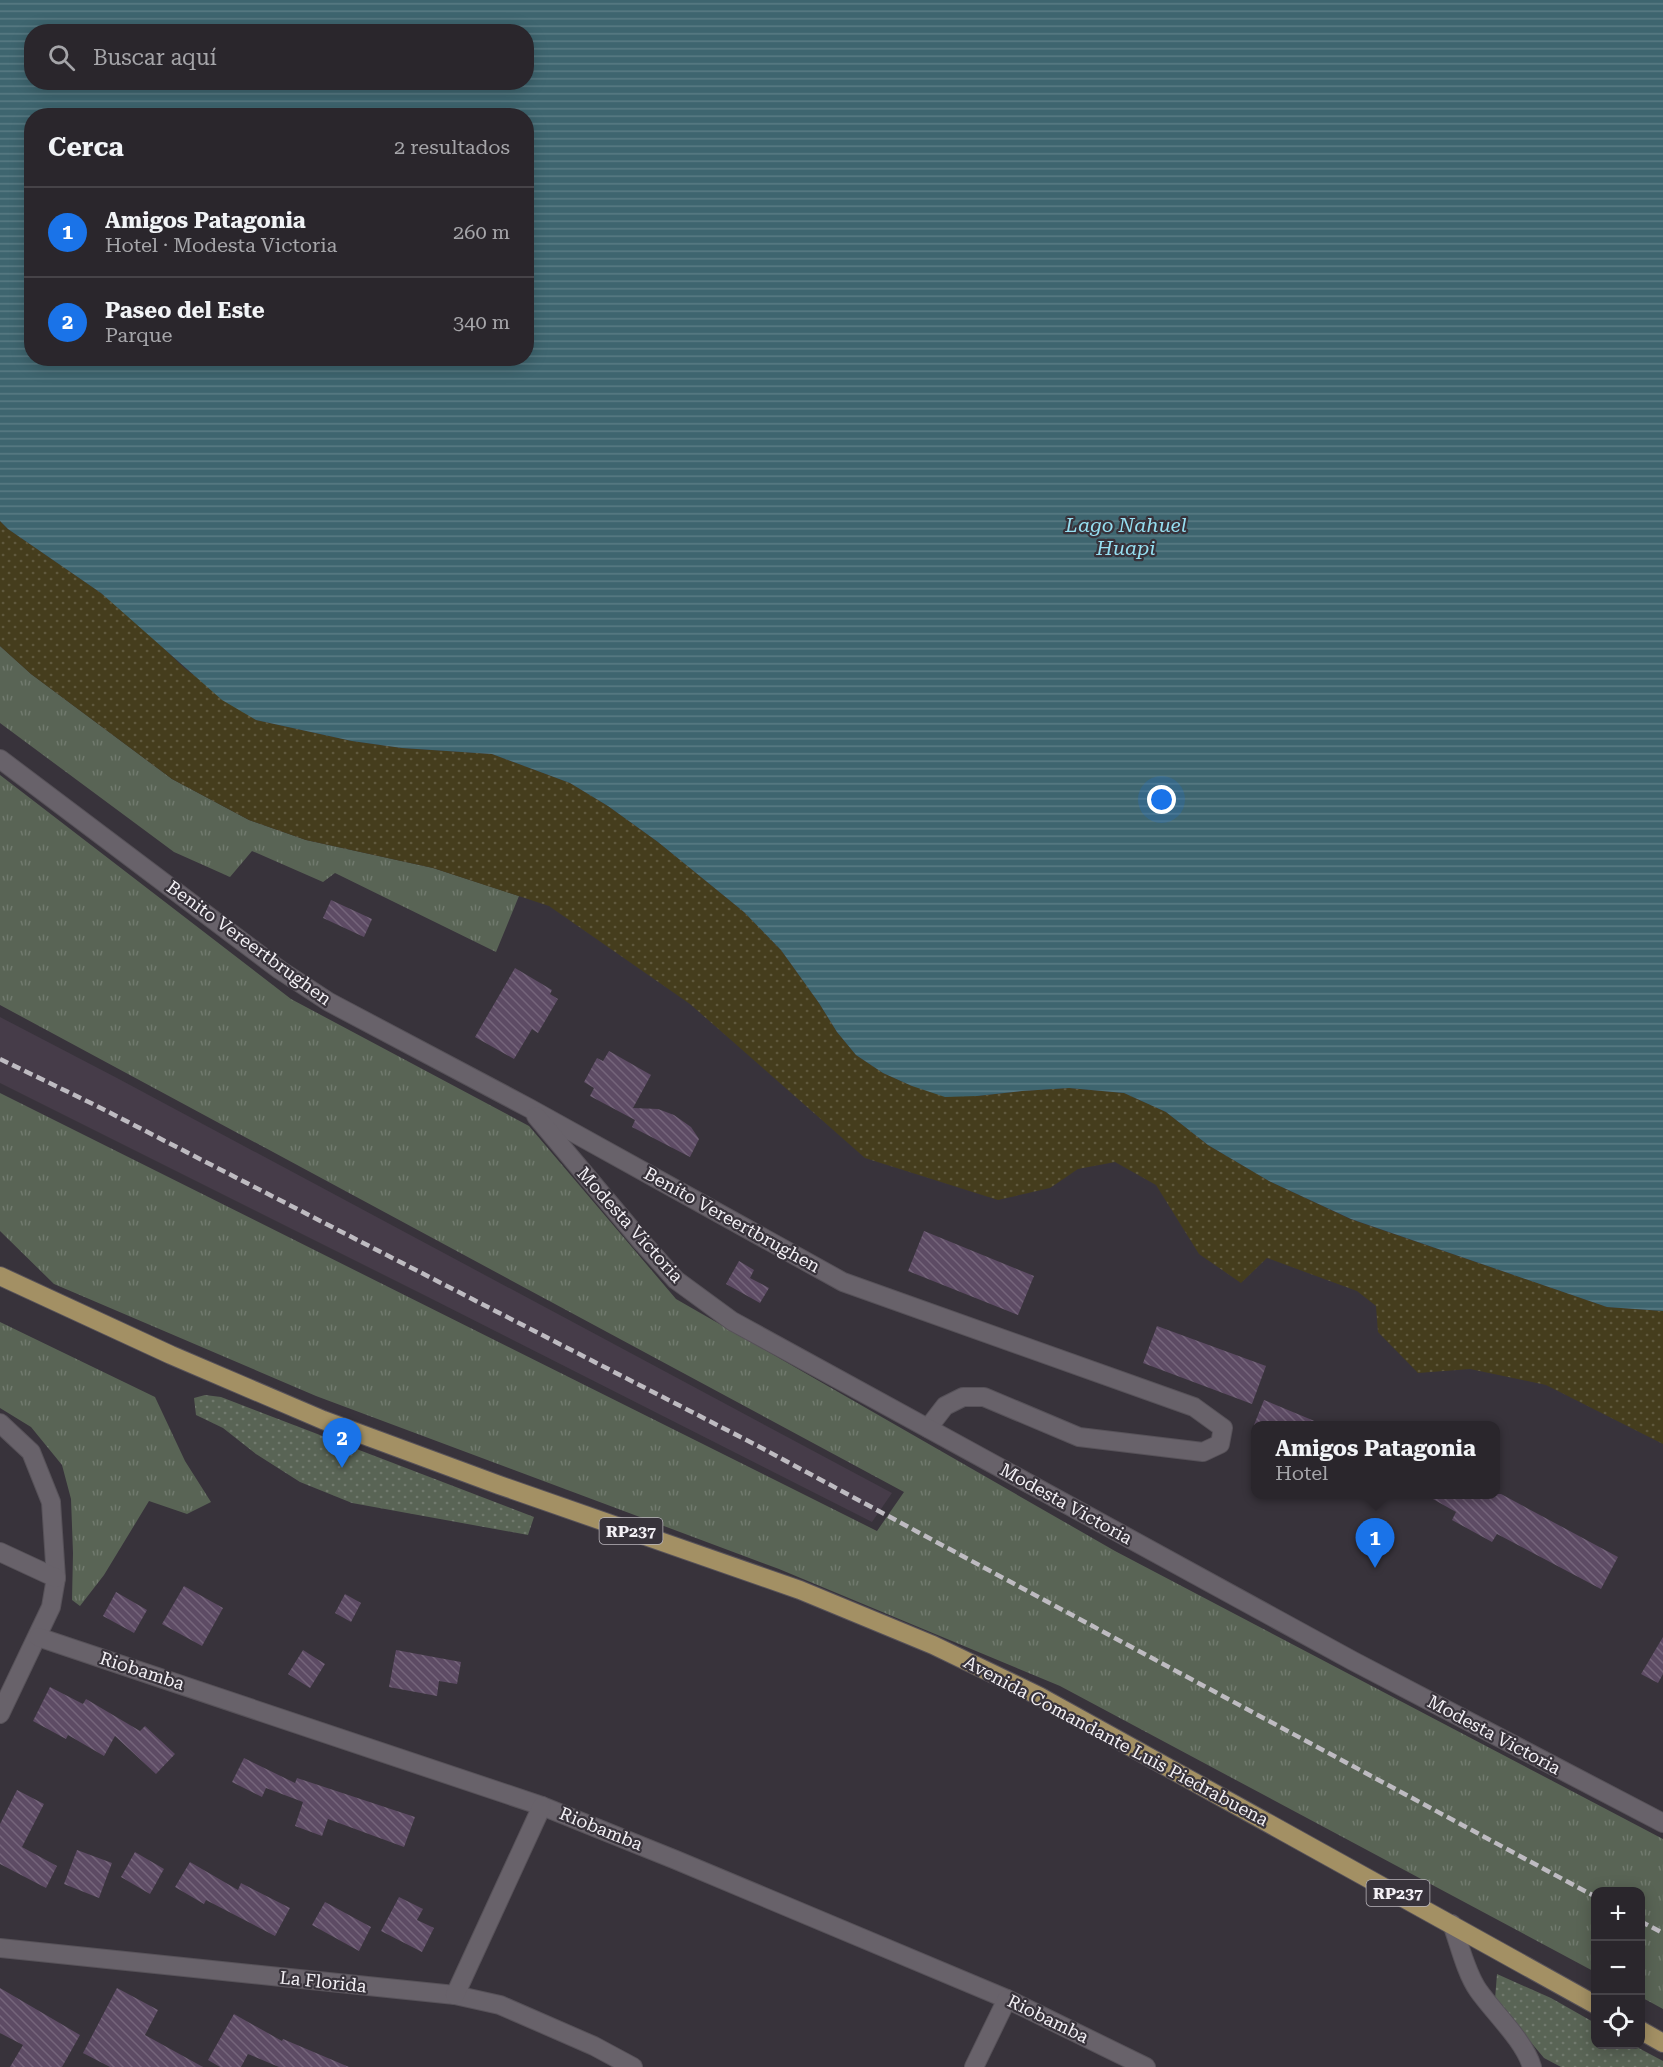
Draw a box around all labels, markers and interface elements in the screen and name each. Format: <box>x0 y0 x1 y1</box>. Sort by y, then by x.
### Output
search box <box>24 24 534 90</box>
icon: search <box>45 41 78 74</box>
text: Buscar aquí <box>93 45 217 70</box>
text: Cerca <box>48 132 124 162</box>
text: 2 resultados <box>394 135 510 159</box>
text: Amigos Patagonia <box>105 208 306 233</box>
text: 1 <box>62 220 73 244</box>
text: 260 m <box>453 220 510 244</box>
text: Hotel · Modesta Victoria <box>105 233 337 257</box>
text: Paseo del Este <box>105 298 265 323</box>
text: 2 <box>62 310 73 334</box>
text: 340 m <box>453 310 510 334</box>
text: Parque <box>105 323 172 347</box>
water label: Lago Nahuel Huapi <box>1064 513 1187 560</box>
your location <box>1147 785 1176 814</box>
street label: Benito Vereertbrughen <box>163 876 336 1010</box>
street label: Benito Vereertbrughen <box>641 1162 824 1277</box>
street label: Modesta Victoria <box>573 1163 688 1287</box>
pin: 2 <box>322 1418 362 1468</box>
popup <box>1251 1421 1500 1499</box>
text: Amigos Patagonia <box>1275 1436 1476 1461</box>
street label: Modesta Victoria <box>997 1459 1136 1549</box>
text: Hotel <box>1275 1461 1328 1485</box>
road number: RP237 <box>600 1518 662 1544</box>
pin: 1 <box>1356 1518 1394 1568</box>
street label: Riobamba <box>97 1647 187 1694</box>
street label: Avenida Comandante Luis Piedrabuena <box>960 1651 1272 1830</box>
street label: Modesta Victoria <box>1424 1691 1565 1779</box>
street label: Riobamba <box>557 1802 646 1855</box>
road number: RP237 <box>1366 1880 1430 1906</box>
map controls <box>1591 1887 1645 2049</box>
button: + <box>1591 1887 1645 1941</box>
button: − <box>1591 1941 1645 1995</box>
street label: La Florida <box>278 1966 368 1997</box>
street label: Riobamba <box>1004 1990 1093 2047</box>
button: locate <box>1591 1995 1645 2049</box>

